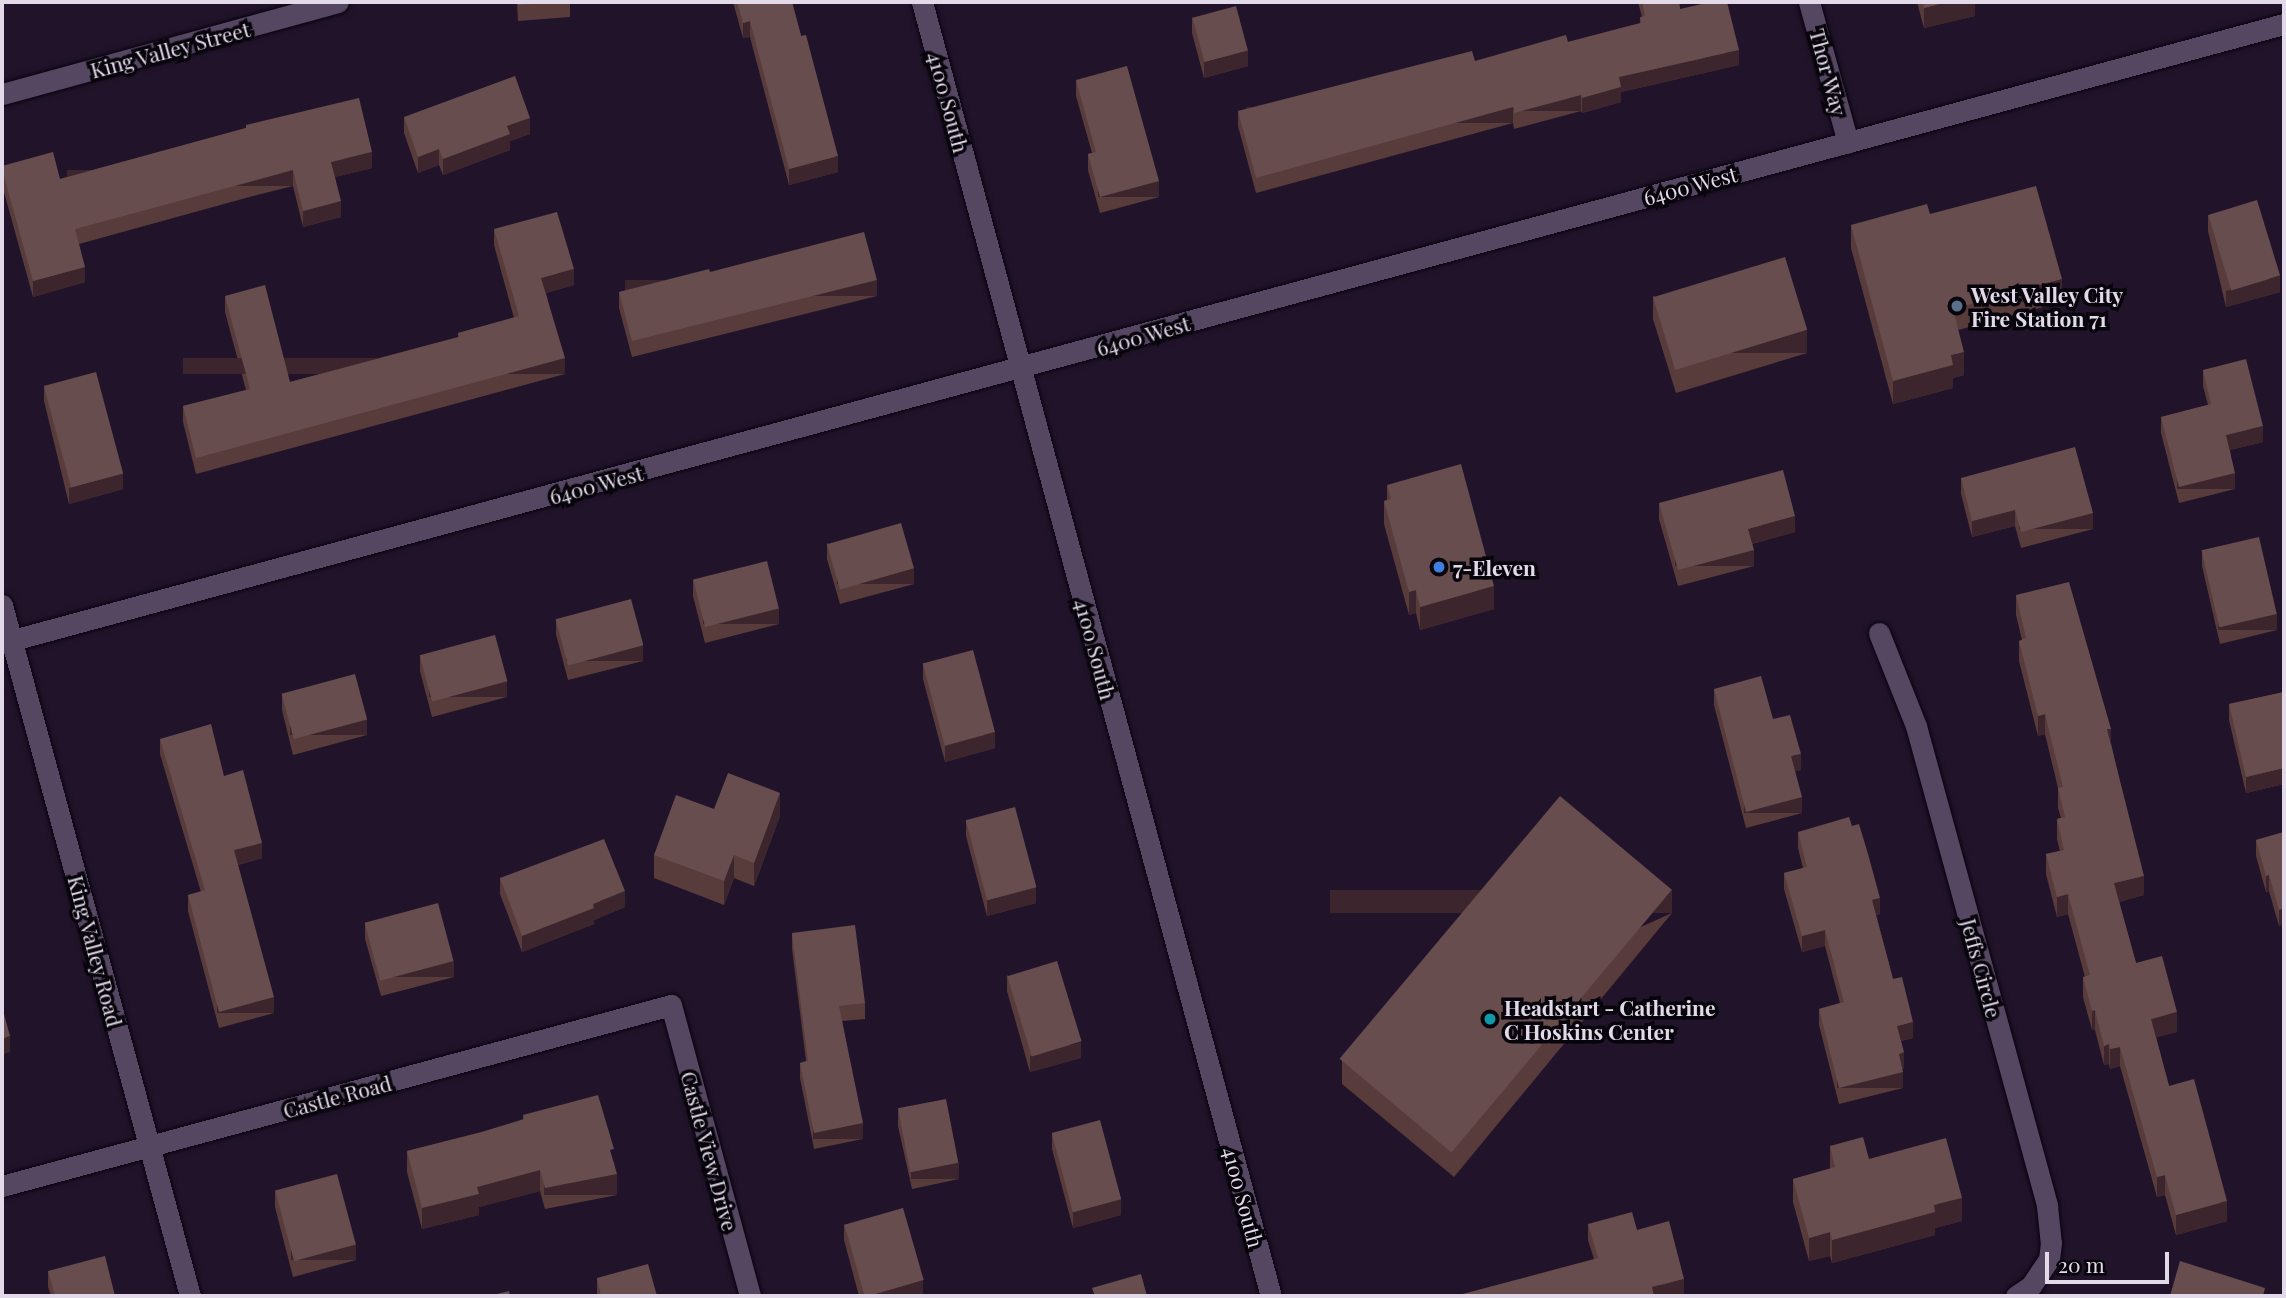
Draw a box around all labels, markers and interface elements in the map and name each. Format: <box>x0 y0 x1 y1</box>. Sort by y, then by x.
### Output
street label: King Valley Street <box>87 15 253 83</box>
street label: Thor Way <box>1805 25 1853 119</box>
street label: 4100 South <box>923 49 975 155</box>
street label: 6400 West <box>1640 160 1740 210</box>
place label: West Valley City Fire Station 71 <box>1971 281 2125 331</box>
marker: West Valley City Fire Station 71 <box>1949 298 1965 314</box>
street label: 6400 West <box>1093 310 1193 360</box>
street label: 6400 West <box>546 459 646 509</box>
place label: 7-Eleven <box>1453 554 1536 580</box>
marker: 7-Eleven <box>1431 559 1447 575</box>
street label: 4100 South <box>1070 596 1122 702</box>
street label: King Valley Road <box>64 872 128 1030</box>
street label: Jeffs Circle <box>1957 916 2007 1020</box>
place label: Headstart - Catherine C Hoskins Center <box>1504 994 1716 1044</box>
marker: Headstart - Catherine C Hoskins Center <box>1482 1011 1498 1027</box>
street label: Castle View Drive <box>676 1068 744 1234</box>
street label: Castle Road <box>280 1069 394 1123</box>
street label: 4100 South <box>1218 1144 1270 1250</box>
scale bar <box>2048 1238 2172 1282</box>
text: 20 m <box>2058 1250 2105 1278</box>

